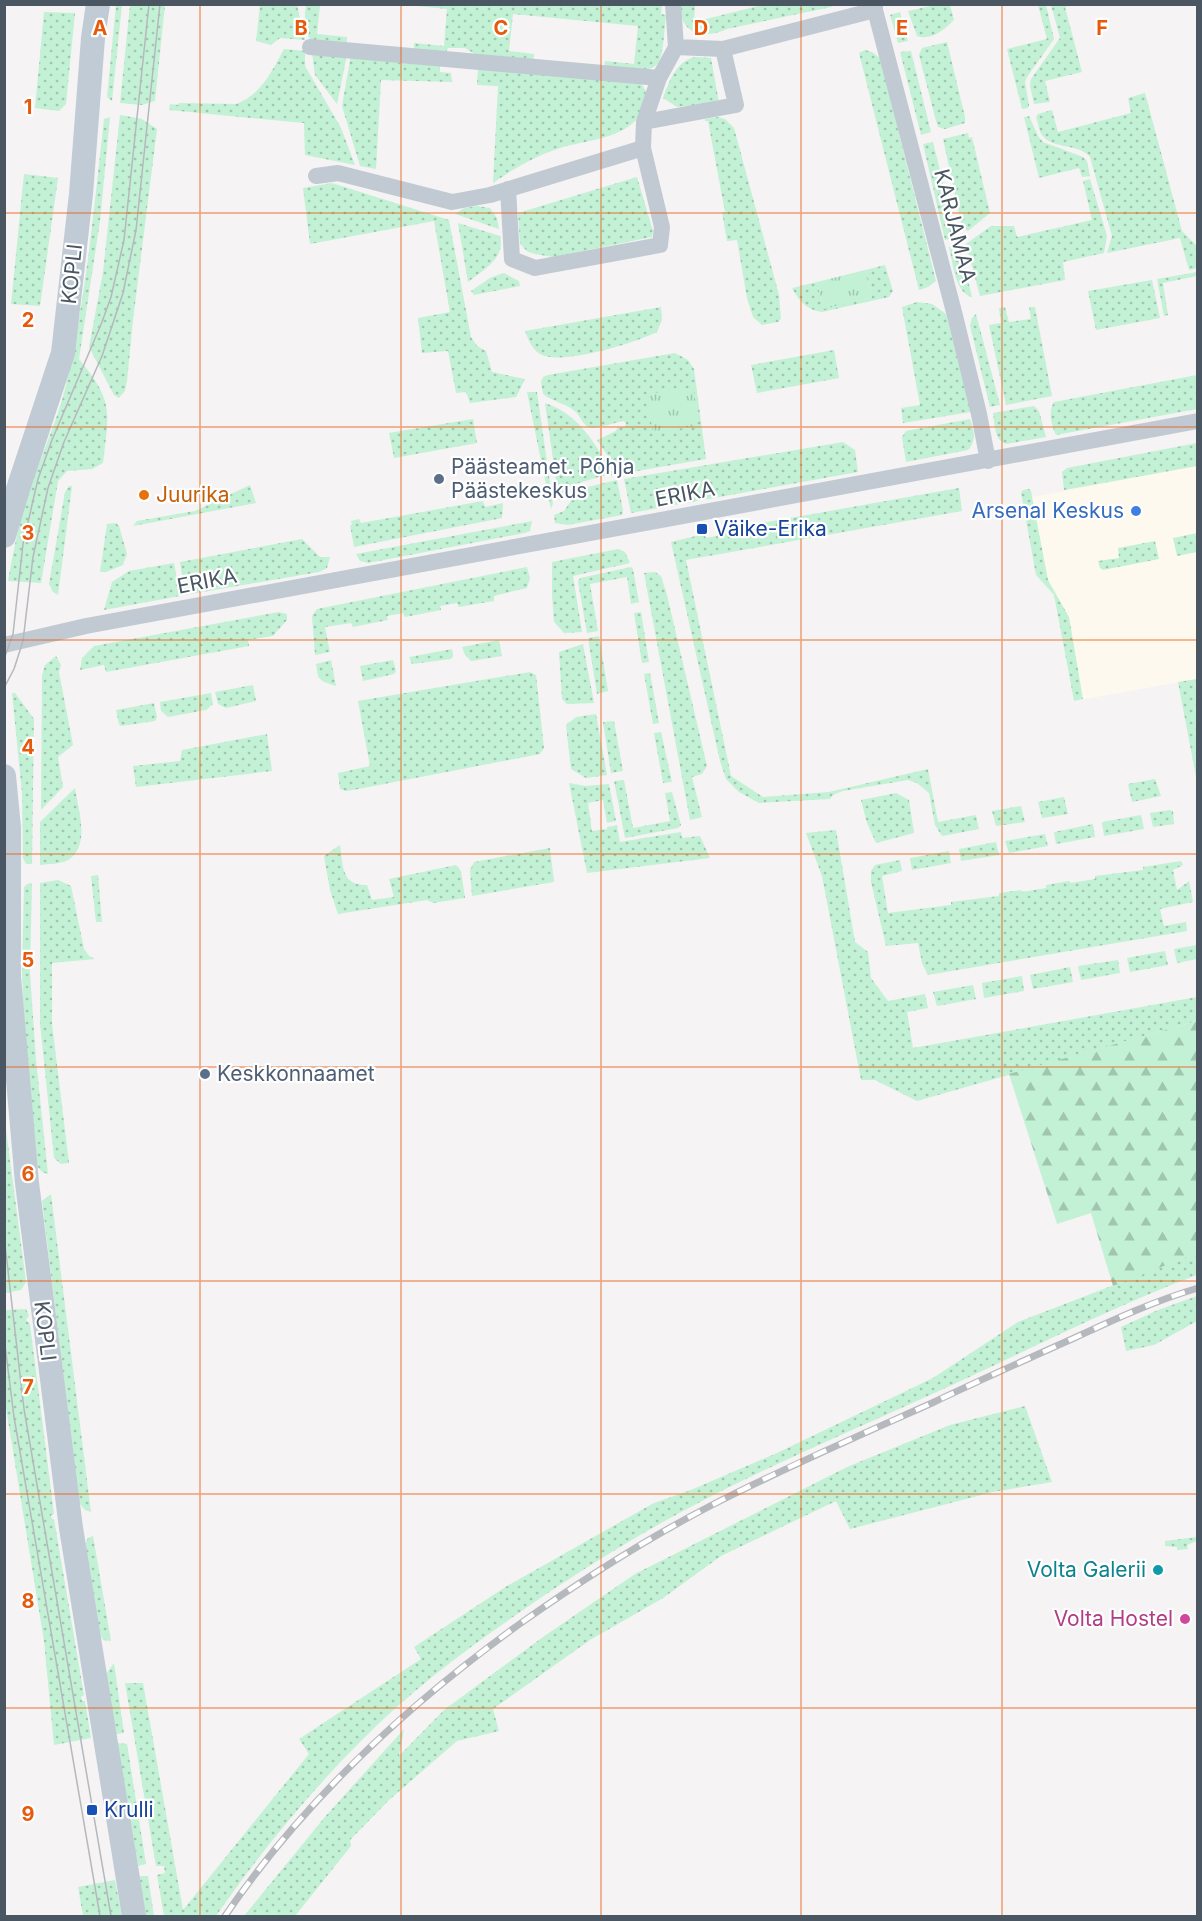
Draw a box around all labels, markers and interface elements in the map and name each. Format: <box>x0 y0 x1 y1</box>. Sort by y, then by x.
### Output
text: A <box>93 16 108 40</box>
text: B <box>294 16 308 40</box>
text: C <box>494 16 508 40</box>
text: D <box>694 16 708 40</box>
text: E <box>896 16 908 40</box>
text: F <box>1096 16 1108 40</box>
text: 1 <box>24 95 32 119</box>
street label: KARJAMAA <box>929 166 982 285</box>
street label: KOPLI <box>56 243 87 305</box>
text: 2 <box>22 308 34 332</box>
place label: Päästeamet. Põhja Päästekeskus <box>451 454 635 503</box>
marker: Päästeamet. Põhja Päästekeskus <box>432 472 446 486</box>
street label: ERIKA <box>653 475 717 512</box>
place label: Juurika <box>156 482 229 507</box>
marker: Juurika <box>137 488 151 502</box>
place label: Arsenal Keskus <box>971 498 1124 523</box>
marker: Arsenal Keskus <box>1129 504 1143 518</box>
place label: Väike-Erika <box>714 516 827 541</box>
text: 3 <box>22 521 34 545</box>
marker: Väike-Erika <box>695 522 709 536</box>
street label: ERIKA <box>175 562 239 599</box>
text: 4 <box>21 735 35 759</box>
text: 5 <box>22 948 34 972</box>
place label: Keskkonnaamet <box>217 1061 375 1086</box>
marker: Keskkonnaamet <box>198 1067 212 1081</box>
text: 6 <box>22 1162 35 1186</box>
street label: KOPLI <box>29 1299 62 1362</box>
text: 7 <box>22 1375 34 1399</box>
place label: Volta Galerii <box>1027 1557 1146 1582</box>
marker: Volta Galerii <box>1151 1563 1165 1577</box>
text: 8 <box>21 1589 35 1613</box>
place label: Volta Hostel <box>1054 1606 1173 1631</box>
marker: Volta Hostel <box>1178 1612 1192 1626</box>
place label: Krulli <box>104 1797 154 1822</box>
text: 9 <box>22 1802 35 1826</box>
marker: Krulli <box>85 1803 99 1817</box>

